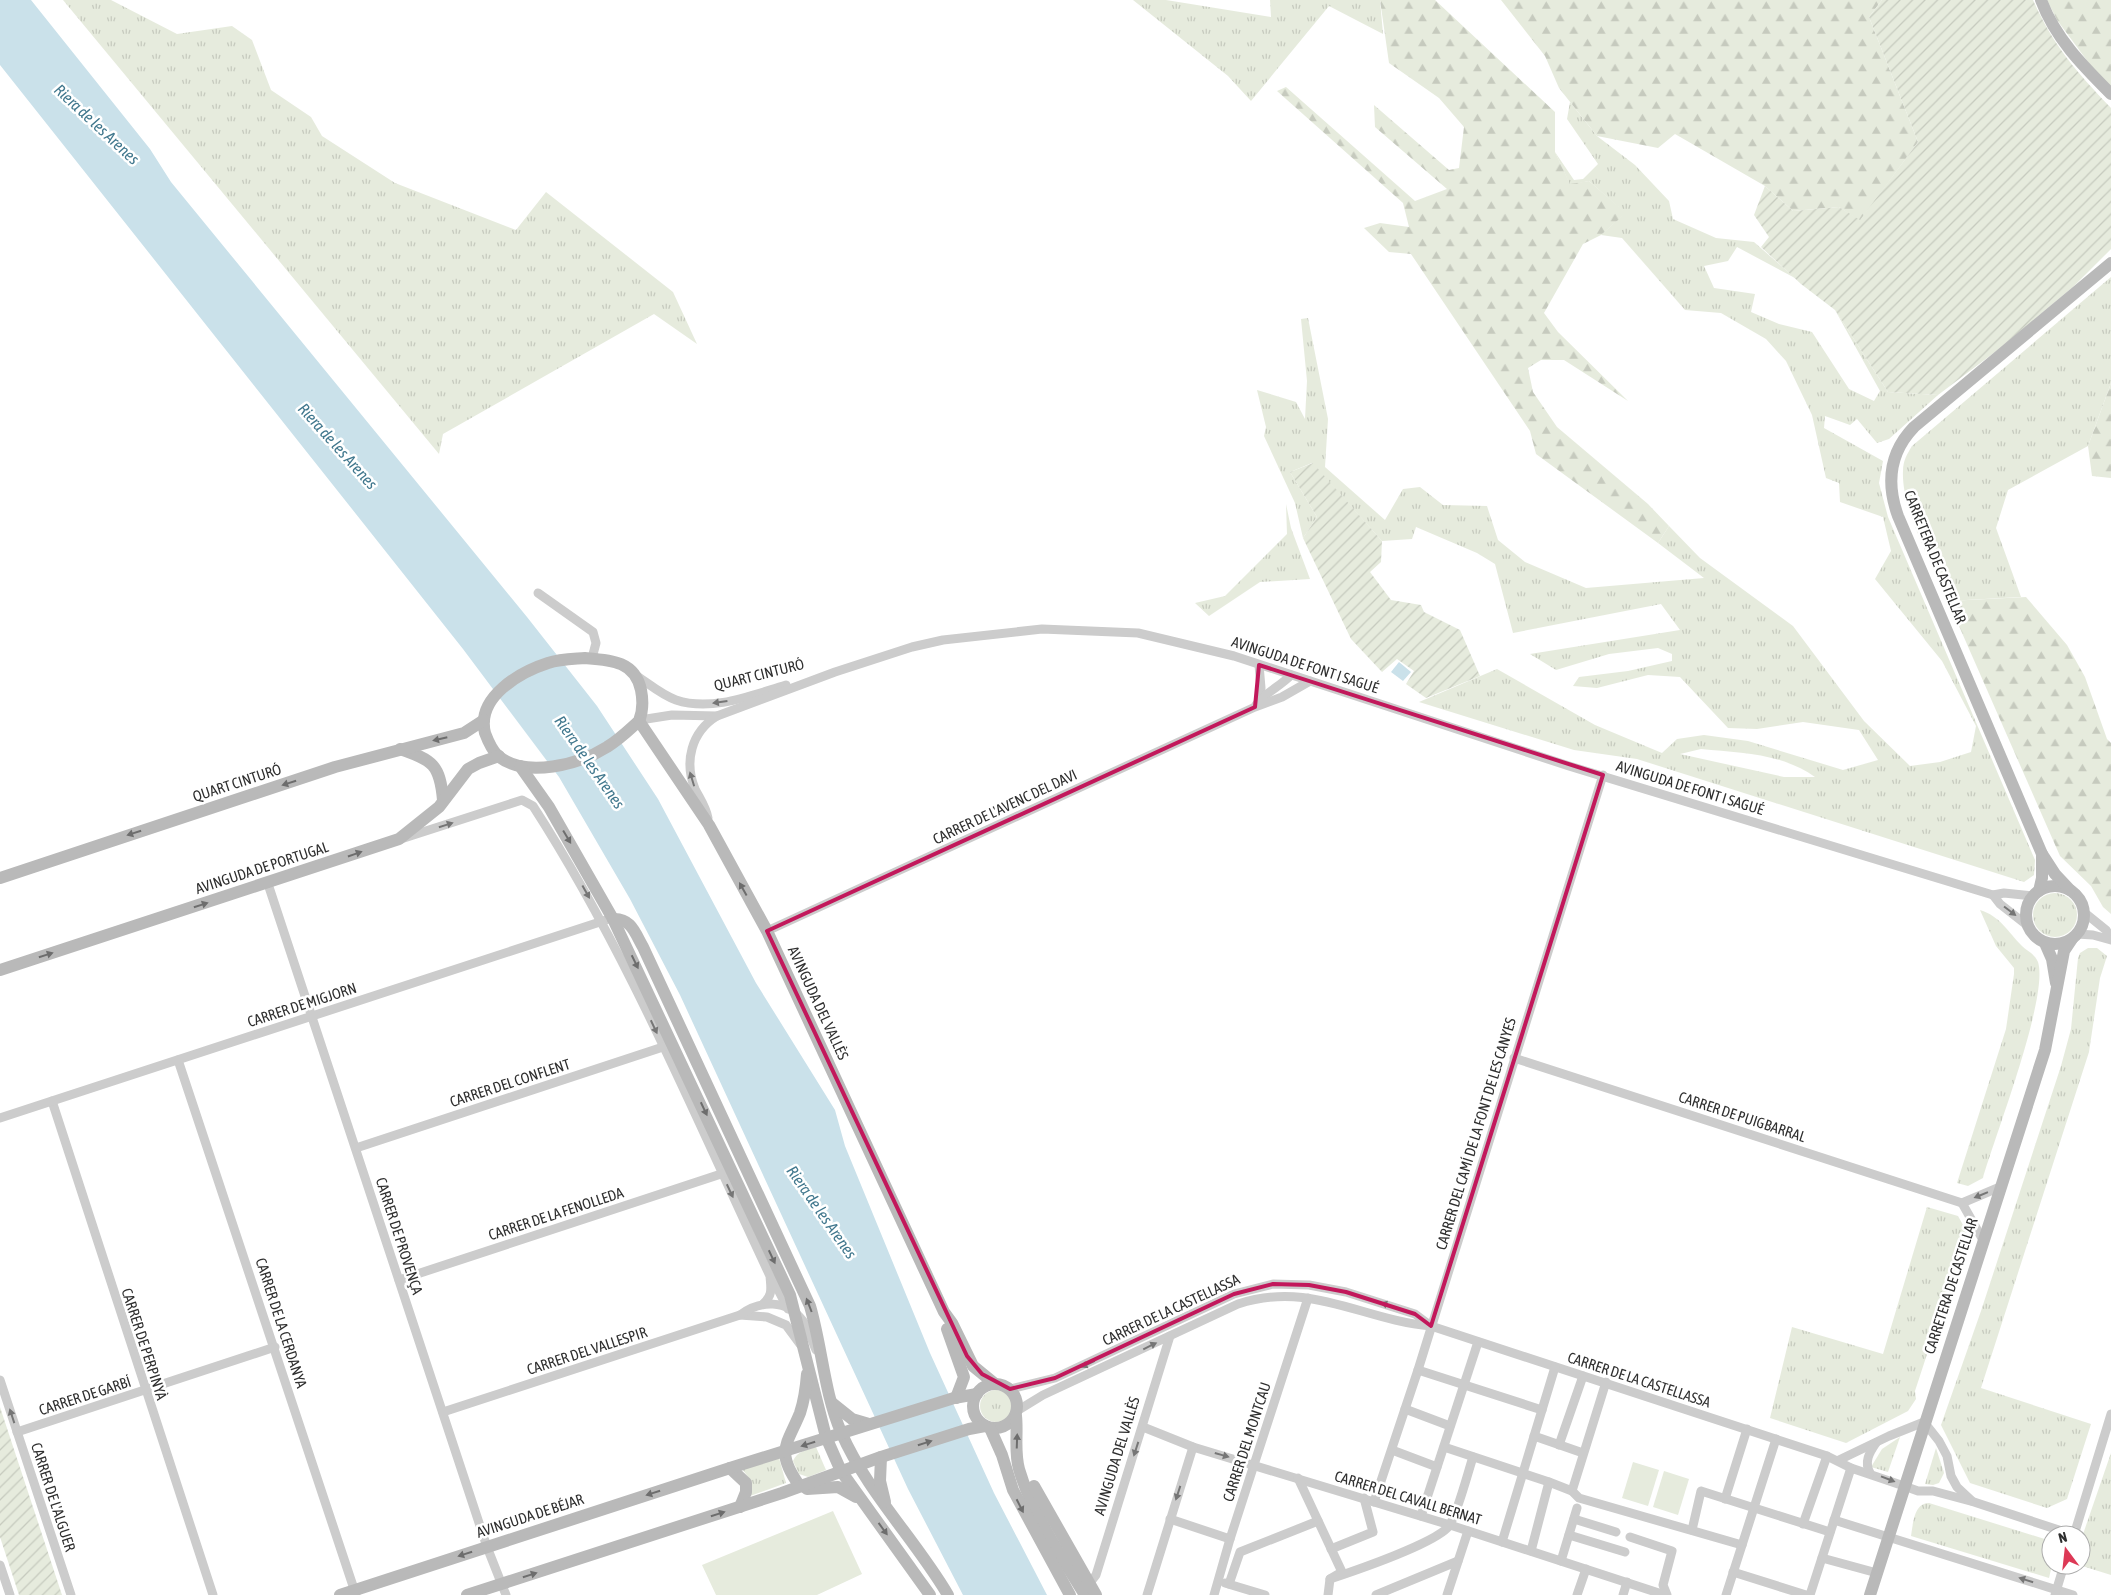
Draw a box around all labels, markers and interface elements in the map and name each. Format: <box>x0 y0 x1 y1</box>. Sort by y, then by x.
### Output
water label: Riera de les Arenes <box>51 80 143 168</box>
water label: Riera de les Arenes <box>295 399 381 493</box>
street label: CARRETERA DE CASTELLAR <box>1901 488 1970 626</box>
street label: AVINGUDA DE FONT I SAGUÉ <box>1230 633 1381 697</box>
street label: QUART CINTURÓ <box>712 655 806 694</box>
one-way arrow <box>712 699 728 707</box>
water label: Riera de les Arenes <box>551 712 629 812</box>
one-way arrow <box>433 735 448 743</box>
street label: AVINGUDA DE FONT I SAGUÉ <box>1614 757 1767 818</box>
street label: QUART CINTURÓ <box>190 760 283 805</box>
street label: CARRER DE L'AVENC DEL DAVI <box>930 766 1080 847</box>
one-way arrow <box>688 772 696 787</box>
one-way arrow <box>281 779 296 787</box>
one-way arrow <box>439 820 454 828</box>
one-way arrow <box>127 830 142 837</box>
one-way arrow <box>562 831 571 844</box>
street label: AVINGUDA DE PORTUGAL <box>193 838 331 897</box>
one-way arrow <box>348 850 363 858</box>
one-way arrow <box>739 882 748 895</box>
one-way arrow <box>581 885 590 899</box>
one-way arrow <box>194 901 209 909</box>
one-way arrow <box>2003 905 2016 916</box>
street label: AVINGUDA DEL VALLÈS <box>785 943 852 1062</box>
one-way arrow <box>39 951 54 959</box>
one-way arrow <box>631 955 639 969</box>
street label: CARRER DE MIGJORN <box>245 979 359 1030</box>
street label: CARRER DEL CAMÍ DE LA FONT DE LES CANYES <box>1432 1016 1519 1252</box>
one-way arrow <box>651 1020 659 1034</box>
street label: CARRER DEL CONFLENT <box>448 1055 573 1110</box>
street label: CARRER DE PUIGBARRAL <box>1677 1088 1808 1145</box>
one-way arrow <box>700 1102 708 1116</box>
water label: Riera de les Arenes <box>783 1162 861 1262</box>
street label: CARRER DE PROVENÇA <box>373 1175 427 1297</box>
street label: CARRER DE LA FENOLLEDA <box>486 1183 626 1243</box>
one-way arrow <box>725 1183 734 1198</box>
one-way arrow <box>1973 1191 1988 1199</box>
street label: CARRETERA DE CASTELLAR <box>1920 1215 1981 1356</box>
one-way arrow <box>769 1250 777 1264</box>
street label: CARRER DE LA CERDANYA <box>252 1256 311 1391</box>
street label: CARRER DE LA CASTELLASSA <box>1099 1270 1243 1349</box>
street label: CARRER DE PERPINYÀ <box>118 1286 171 1402</box>
one-way arrow <box>805 1297 813 1312</box>
one-way arrow <box>1380 1301 1395 1309</box>
street label: CARRER DEL VALLESPIR <box>525 1323 649 1378</box>
one-way arrow <box>1143 1341 1157 1349</box>
street label: CARRER DE LA CASTELLASSA <box>1565 1348 1713 1411</box>
one-way arrow <box>1081 1360 1095 1368</box>
street label: CARRER DE GARBÍ <box>37 1373 133 1418</box>
street label: CARRER DEL MONTCAU <box>1219 1380 1274 1504</box>
street label: AVINGUDA DEL VALLÈS <box>1090 1395 1143 1517</box>
one-way arrow <box>7 1408 15 1423</box>
one-way arrow <box>1013 1432 1021 1448</box>
one-way arrow <box>918 1439 933 1446</box>
one-way arrow <box>800 1440 815 1448</box>
street label: CARRER DE L'ALGUER <box>28 1441 79 1554</box>
one-way arrow <box>1132 1442 1139 1457</box>
one-way arrow <box>1215 1452 1230 1460</box>
street label: CARRER DEL CAVALL BERNAT <box>1333 1467 1484 1528</box>
one-way arrow <box>1881 1475 1896 1483</box>
one-way arrow <box>1174 1486 1182 1501</box>
one-way arrow <box>645 1489 660 1497</box>
street label: AVINGUDA DE BÉJAR <box>474 1490 586 1541</box>
one-way arrow <box>1016 1499 1024 1513</box>
one-way arrow <box>711 1509 726 1517</box>
one-way arrow <box>877 1522 888 1535</box>
north arrow <box>2041 1525 2091 1575</box>
text: N <box>2057 1529 2069 1546</box>
one-way arrow <box>458 1551 473 1558</box>
one-way arrow <box>523 1570 538 1578</box>
one-way arrow <box>2019 1576 2034 1584</box>

